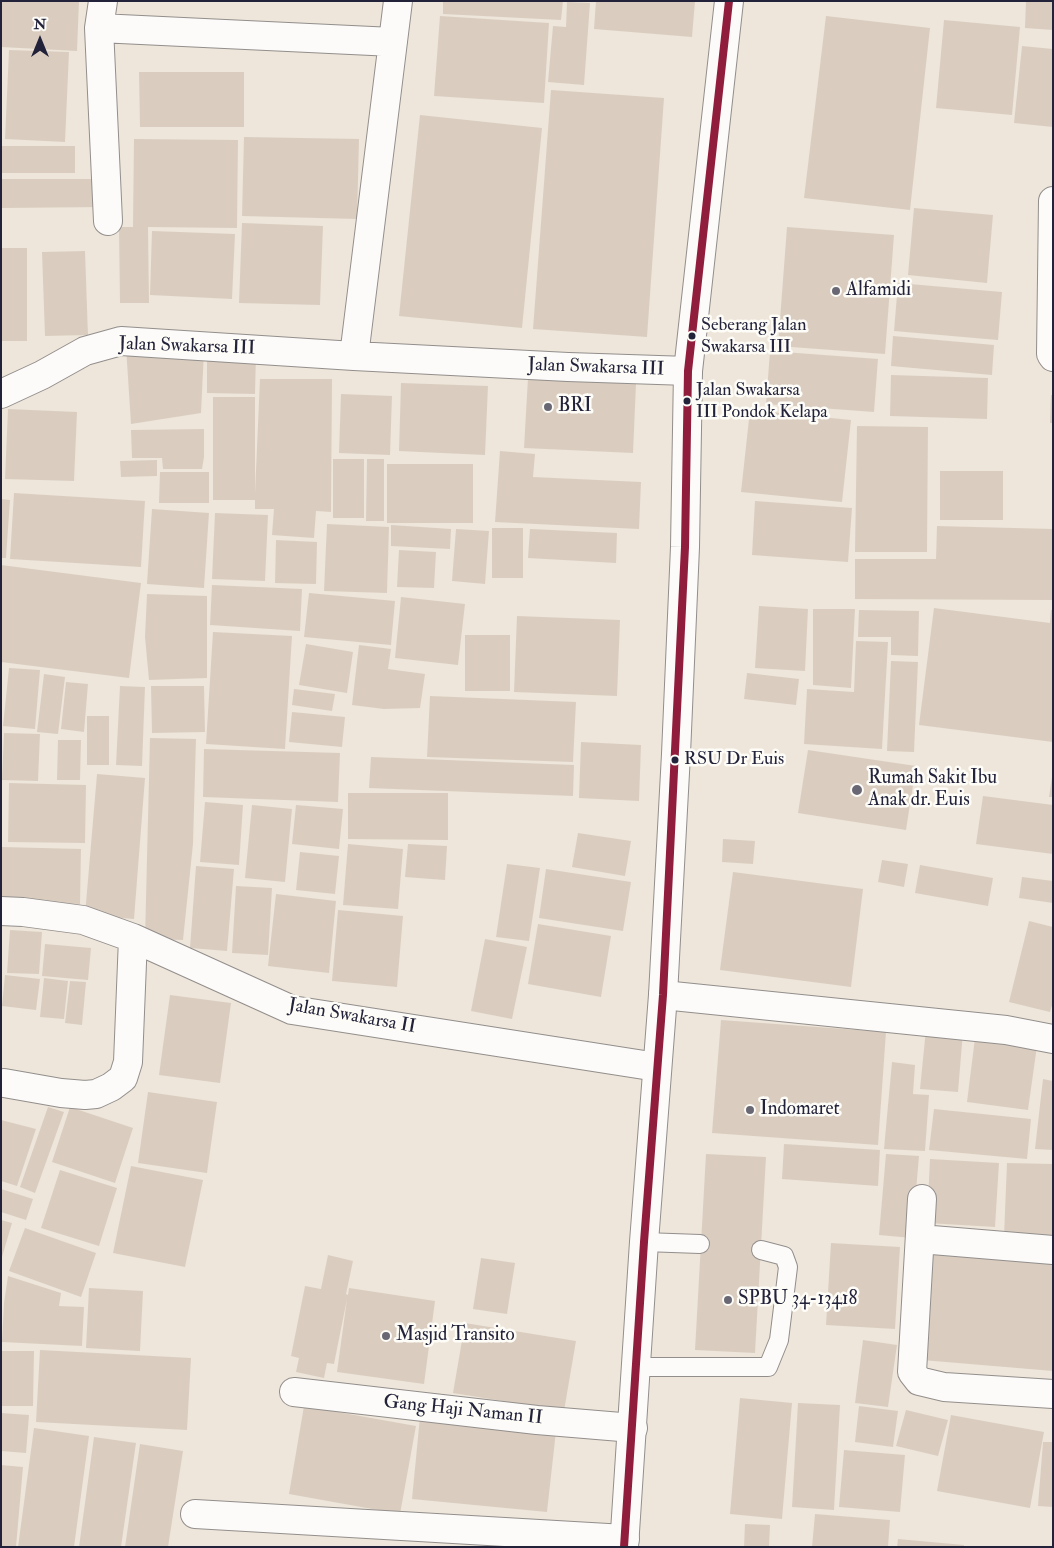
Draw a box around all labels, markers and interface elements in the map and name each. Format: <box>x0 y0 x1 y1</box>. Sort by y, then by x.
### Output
north arrow <box>15 15 65 65</box>
text: N <box>34 16 46 33</box>
place label: Alfamidi <box>846 280 911 302</box>
marker: Alfamidi <box>830 285 842 297</box>
place label: Seberang Jalan Swakarsa III <box>701 315 807 358</box>
marker: Seberang Jalan Swakarsa III <box>687 331 697 341</box>
street label: Jalan Swakarsa III <box>118 333 256 361</box>
street label: Jalan Swakarsa III <box>527 354 665 382</box>
place label: Jalan Swakarsa III Pondok Kelapa <box>696 380 828 422</box>
place label: BRI <box>558 396 592 418</box>
marker: Jalan Swakarsa III Pondok Kelapa <box>682 396 692 406</box>
marker: BRI <box>542 401 554 413</box>
place label: RSU Dr Euis <box>684 749 784 771</box>
marker: RSU Dr Euis <box>670 755 680 765</box>
place label: Rumah Sakit Ibu Anak dr. Euis <box>868 768 997 812</box>
marker: Rumah Sakit Ibu Anak dr. Euis <box>850 783 864 797</box>
street label: Jalan Swakarsa II <box>287 995 417 1039</box>
place label: Indomaret <box>760 1099 840 1121</box>
marker: Indomaret <box>744 1104 756 1116</box>
place label: SPBU 34-13418 <box>738 1289 857 1311</box>
marker: SPBU 34-13418 <box>722 1294 734 1306</box>
place label: Masjid Transito <box>396 1325 515 1347</box>
marker: Masjid Transito <box>380 1330 392 1342</box>
street label: Gang Haji Naman II <box>382 1391 544 1431</box>

